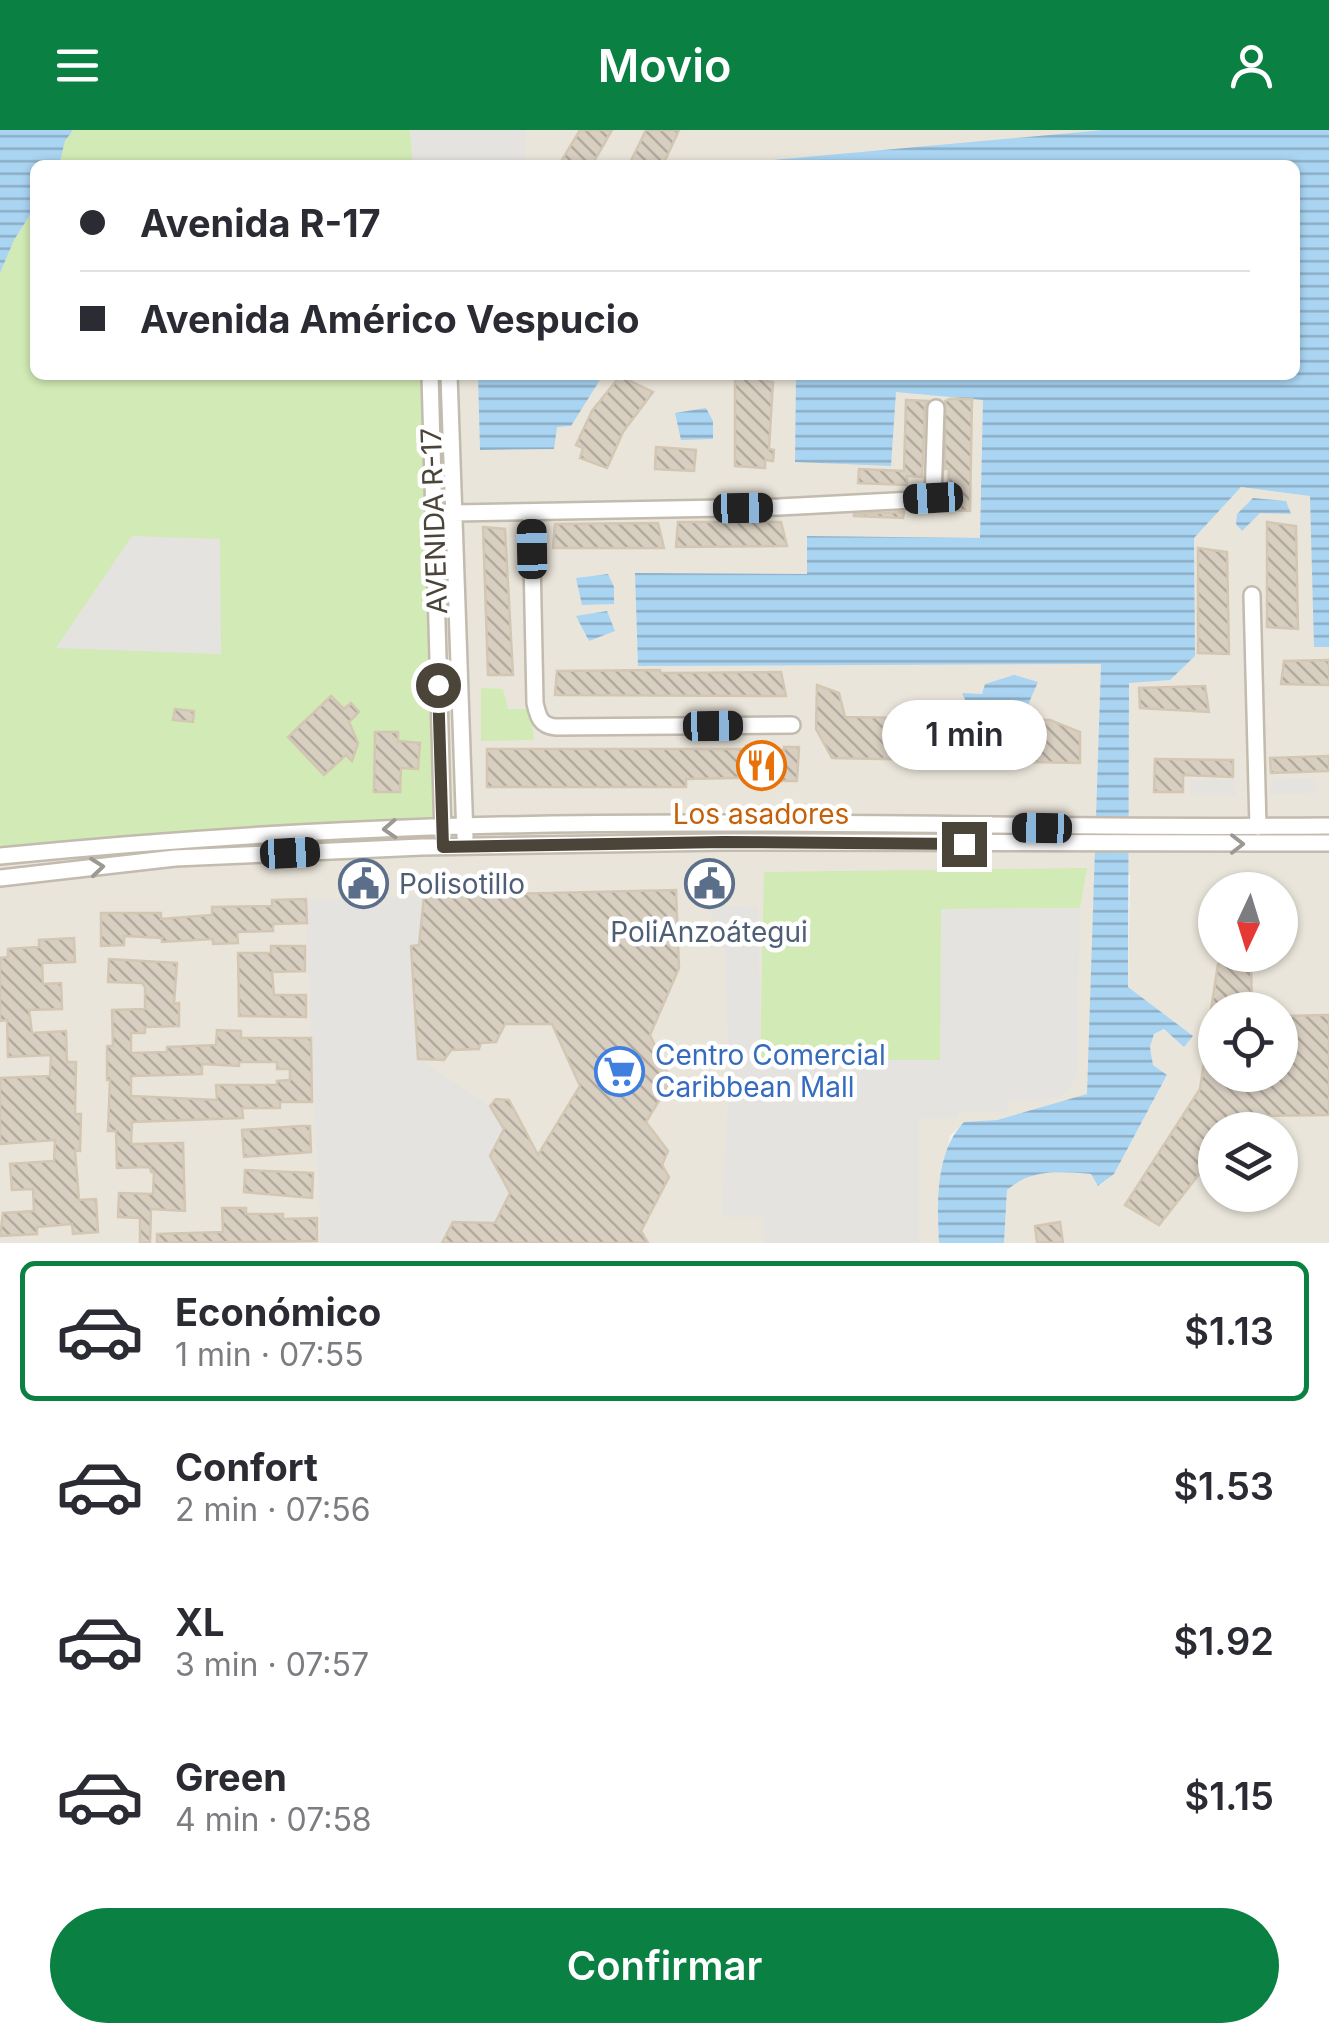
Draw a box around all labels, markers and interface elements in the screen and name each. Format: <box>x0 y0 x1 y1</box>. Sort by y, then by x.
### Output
icon: menu <box>50 38 105 93</box>
text: Movio <box>598 38 731 93</box>
icon: person <box>1224 38 1279 93</box>
text: Avenida R-17 <box>140 200 381 246</box>
text: Avenida Américo Vespucio <box>140 296 639 342</box>
street label: AVENIDA R-17 <box>414 427 454 615</box>
car <box>902 481 964 515</box>
car <box>713 492 773 524</box>
car <box>516 519 548 579</box>
route start <box>416 663 461 708</box>
callout: 1 min <box>882 699 1046 769</box>
car <box>683 710 743 742</box>
text: 1 min <box>925 715 1004 754</box>
restaurant icon: Los asadores <box>735 740 787 792</box>
place label: Los asadores <box>673 797 849 831</box>
car <box>1012 812 1072 844</box>
one-way arrow <box>381 818 397 839</box>
route end <box>942 822 987 867</box>
one-way arrow <box>1230 833 1245 855</box>
car <box>259 836 321 870</box>
one-way arrow <box>89 857 105 878</box>
public building icon: Polisotillo <box>338 858 390 910</box>
public building icon: PoliAnzoátegui <box>683 858 735 910</box>
place label: Polisotillo <box>399 867 525 901</box>
north arrow <box>1198 872 1298 972</box>
map controls <box>1198 872 1298 1212</box>
place label: PoliAnzoátegui <box>610 915 808 949</box>
button: locate <box>1198 992 1298 1092</box>
place label: Centro Comercial Caribbean Mall <box>655 1038 886 1104</box>
supermarket icon: Centro Comercial Caribbean Mall <box>594 1045 646 1097</box>
button: layers <box>1198 1112 1298 1212</box>
icon: car <box>55 1286 145 1376</box>
text: Económico <box>175 1289 381 1335</box>
text: $1.13 <box>1184 1308 1274 1354</box>
text: 1 min · 07:55 <box>175 1335 364 1374</box>
icon: car <box>55 1441 145 1531</box>
text: Confort <box>175 1444 318 1490</box>
text: $1.53 <box>1173 1463 1274 1509</box>
text: 2 min · 07:56 <box>175 1490 371 1529</box>
icon: car <box>55 1596 145 1686</box>
text: XL <box>175 1599 225 1645</box>
text: $1.92 <box>1174 1618 1274 1664</box>
text: 3 min · 07:57 <box>175 1645 369 1684</box>
icon: car <box>55 1751 145 1841</box>
text: Green <box>175 1754 287 1800</box>
text: $1.15 <box>1185 1773 1274 1819</box>
text: 4 min · 07:58 <box>175 1800 372 1839</box>
button: Confirmar <box>50 1908 1279 2023</box>

